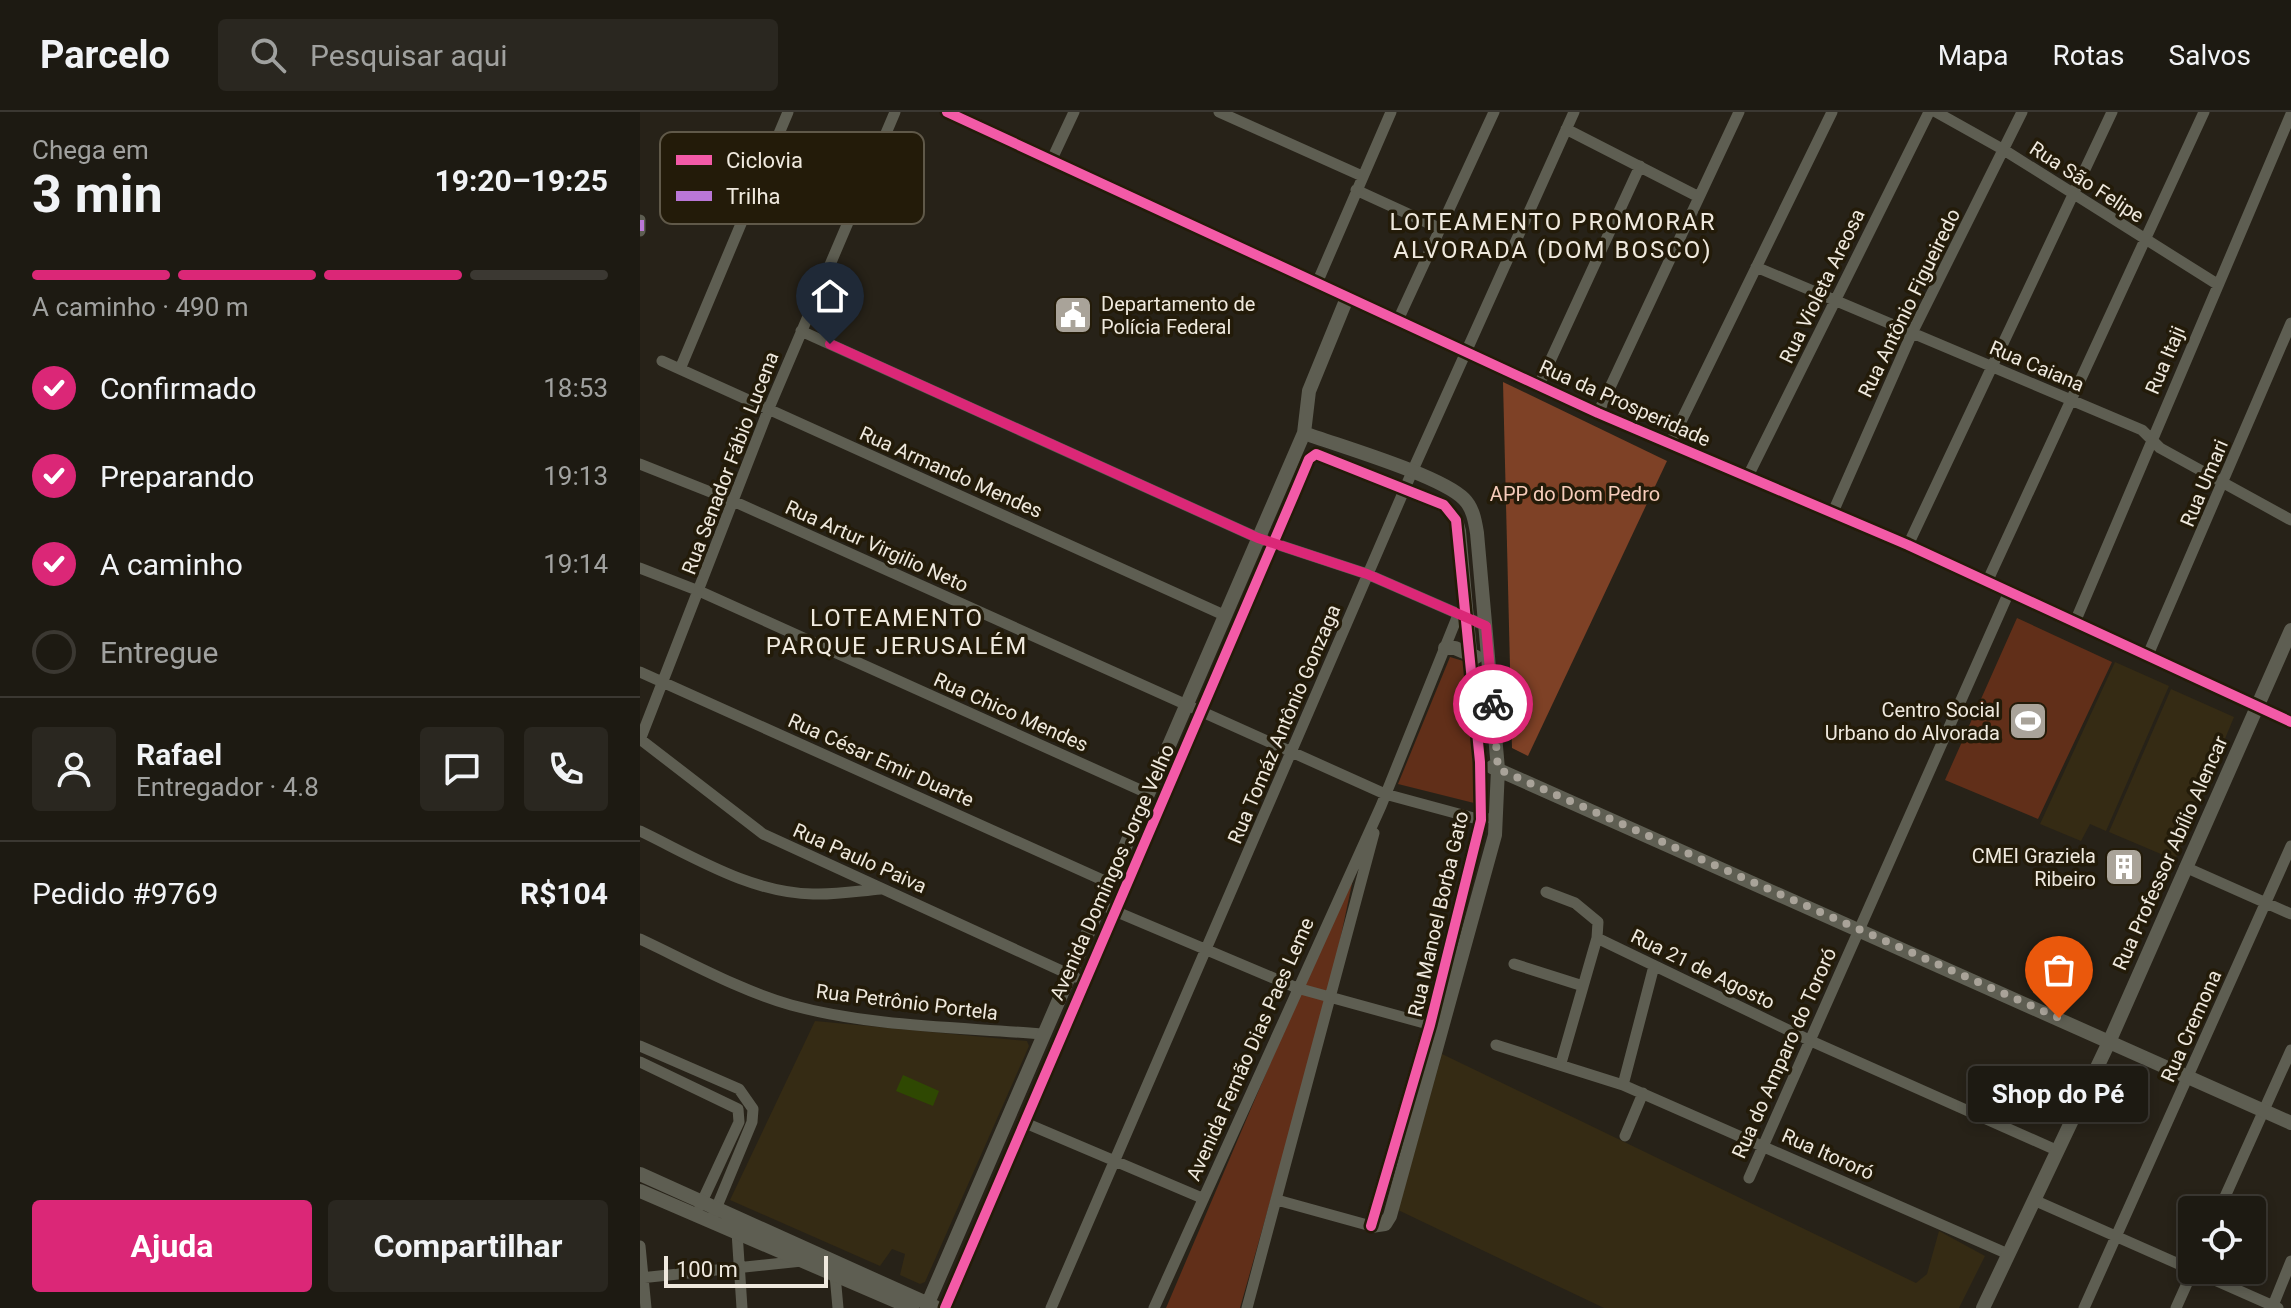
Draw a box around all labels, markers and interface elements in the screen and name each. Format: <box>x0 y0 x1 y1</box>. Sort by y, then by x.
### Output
search box <box>218 19 778 91</box>
text: Parcelo <box>40 33 170 77</box>
icon: search <box>246 33 290 77</box>
text: Pesquisar aqui <box>310 38 508 73</box>
text: Mapa <box>1938 39 2008 72</box>
text: Rotas <box>2052 39 2125 72</box>
text: Salvos <box>2169 39 2251 72</box>
legend <box>660 132 924 224</box>
text: Chega em <box>32 135 149 165</box>
street label: Rua São Felipe <box>2025 136 2149 228</box>
text: Ciclovia <box>726 148 803 173</box>
text: 19:20–19:25 <box>434 163 608 198</box>
text: 3 min <box>32 164 163 225</box>
text: Trilha <box>726 184 781 209</box>
street label: Rua Violeta Areosa <box>1774 205 1870 367</box>
street label: Rua Antônio Figueiredo <box>1853 205 1965 401</box>
district label: LOTEAMENTO PROMORAR ALVORADA (DOM BOSCO) <box>1390 208 1716 264</box>
pin <box>796 262 864 344</box>
icon: home <box>808 274 852 318</box>
text: A caminho · 490 m <box>32 292 249 322</box>
place label: Departamento de Polícia Federal <box>1101 292 1255 339</box>
public building icon: Departamento de Polícia Federal <box>1052 294 1094 336</box>
street label: Rua Itaji <box>2140 322 2190 398</box>
street label: Rua Caiana <box>1986 335 2088 397</box>
street label: Rua Senador Fábio Lucena <box>676 348 784 578</box>
street label: Rua da Prosperidade <box>1536 354 1714 452</box>
icon: check <box>32 366 76 410</box>
text: Confirmado <box>100 371 257 406</box>
text: 18:53 <box>543 373 608 403</box>
street label: Rua Armando Mendes <box>856 421 1046 523</box>
street label: Rua Umari <box>2175 436 2233 530</box>
icon: check <box>32 454 76 498</box>
text: Preparando <box>100 459 254 494</box>
text: 19:13 <box>543 461 608 491</box>
park label: APP do Dom Pedro <box>1490 482 1660 506</box>
street label: Rua Artur Virgilio Neto <box>782 495 972 597</box>
icon: check <box>32 542 76 586</box>
text: A caminho <box>100 547 243 582</box>
text: 19:14 <box>543 549 608 579</box>
street label: Rua Tomáz Antônio Gonzaga <box>1223 601 1345 847</box>
district label: LOTEAMENTO PARQUE JERUSALÉM <box>766 604 1028 660</box>
text: Entregue <box>100 635 219 670</box>
courier <box>1453 664 1533 744</box>
street label: Rua Chico Mendes <box>930 667 1092 757</box>
icon: bike <box>1471 682 1515 726</box>
place label: Centro Social Urbano do Alvorada <box>1825 698 2000 745</box>
sports icon: Centro Social Urbano do Alvorada <box>2007 700 2049 742</box>
street label: Rua César Emir Duarte <box>784 708 978 812</box>
button: person <box>32 727 116 811</box>
button: chat <box>420 727 504 811</box>
button: phone <box>524 727 608 811</box>
street label: Rua Professor Abílio Alencar <box>2107 732 2233 974</box>
text: Rafael <box>136 737 222 772</box>
street label: Avenida Domingos Jorge Velho <box>1045 740 1179 1004</box>
text: Entregador · 4.8 <box>136 772 319 802</box>
street label: Rua Manoel Borba Gato <box>1403 809 1473 1019</box>
street label: Rua Paulo Paiva <box>790 818 930 898</box>
place label: CMEI Graziela Ribeiro <box>1972 844 2096 891</box>
building icon: CMEI Graziela Ribeiro <box>2103 846 2145 888</box>
text: Pedido #9769 <box>32 876 218 911</box>
text: R$104 <box>520 876 608 911</box>
street label: Avenida Fernão Dias Paes Leme <box>1181 914 1319 1184</box>
street label: Rua 21 de Agosto <box>1627 924 1779 1014</box>
pin <box>2025 936 2093 1018</box>
street label: Rua do Amparo do Tororó <box>1727 944 1841 1162</box>
icon: bag <box>2037 948 2081 992</box>
street label: Rua Cremona <box>2156 966 2226 1086</box>
street label: Rua Petrônio Portela <box>815 979 999 1025</box>
callout: Shop do Pé <box>1969 1066 2149 1122</box>
text: Shop do Pé <box>1992 1079 2124 1109</box>
street label: Rua Itororó <box>1778 1123 1878 1185</box>
map controls <box>2178 1196 2266 1284</box>
button: locate <box>2178 1196 2266 1284</box>
button: Ajuda <box>32 1200 312 1292</box>
button: Compartilhar <box>328 1200 608 1292</box>
scale bar <box>664 1252 828 1288</box>
text: 100 m <box>676 1257 738 1282</box>

